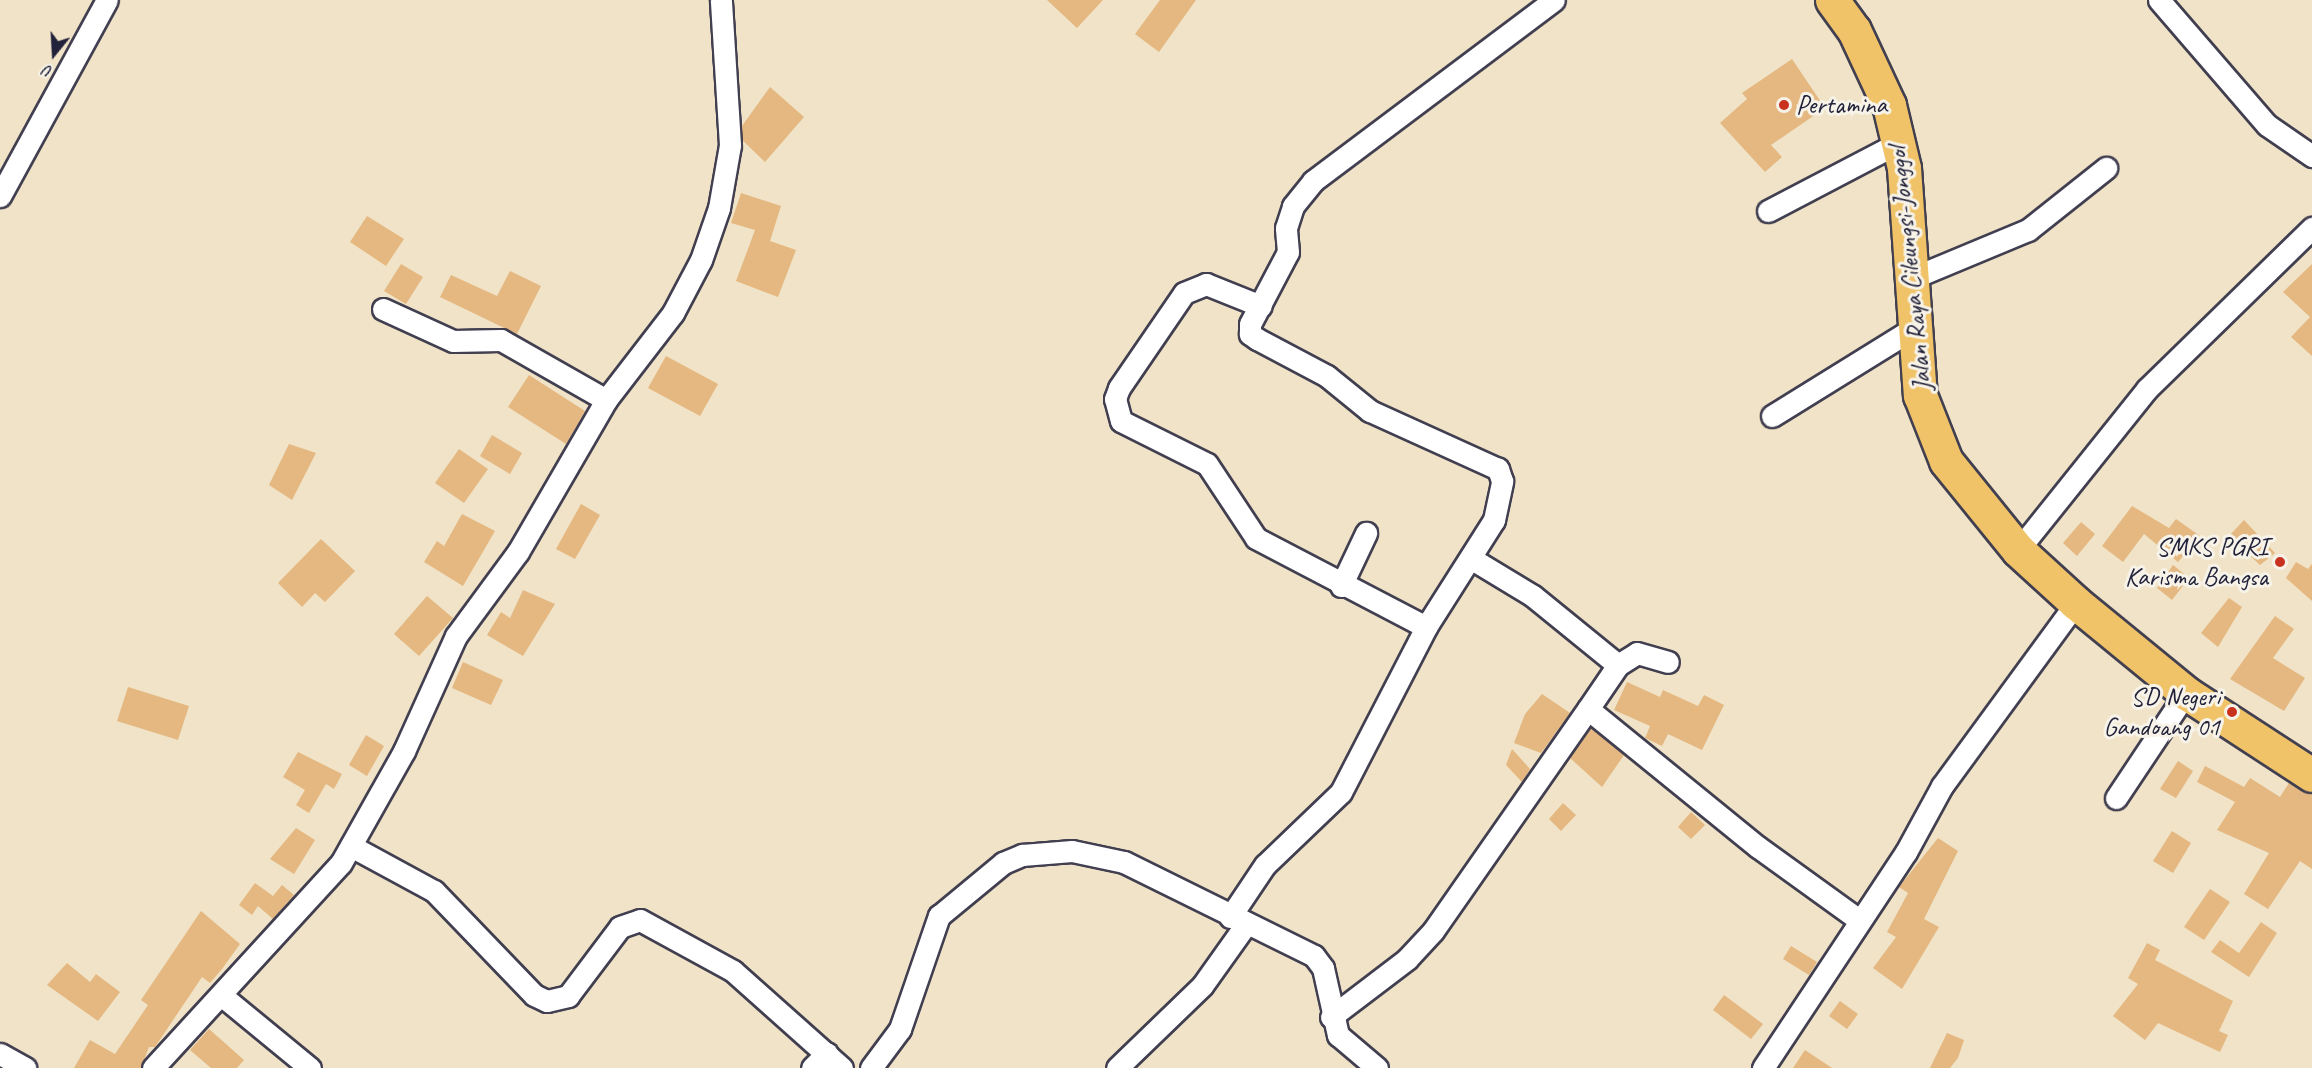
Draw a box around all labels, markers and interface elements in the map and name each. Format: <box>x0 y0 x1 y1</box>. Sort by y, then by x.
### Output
north arrow <box>24 24 84 84</box>
text: U <box>42 60 55 82</box>
place label: Pertamina <box>1796 89 1887 121</box>
marker: Pertamina <box>1777 98 1791 112</box>
street label: Jalan Raya Cileungsi-Jonggol <box>1882 145 1938 393</box>
place label: SMKS PGRI Karisma Bangsa <box>2125 531 2268 592</box>
marker: SMKS PGRI Karisma Bangsa <box>2273 555 2287 569</box>
place label: SD Negeri Gandoang 01 <box>2104 681 2220 742</box>
marker: SD Negeri Gandoang 01 <box>2225 705 2239 719</box>

